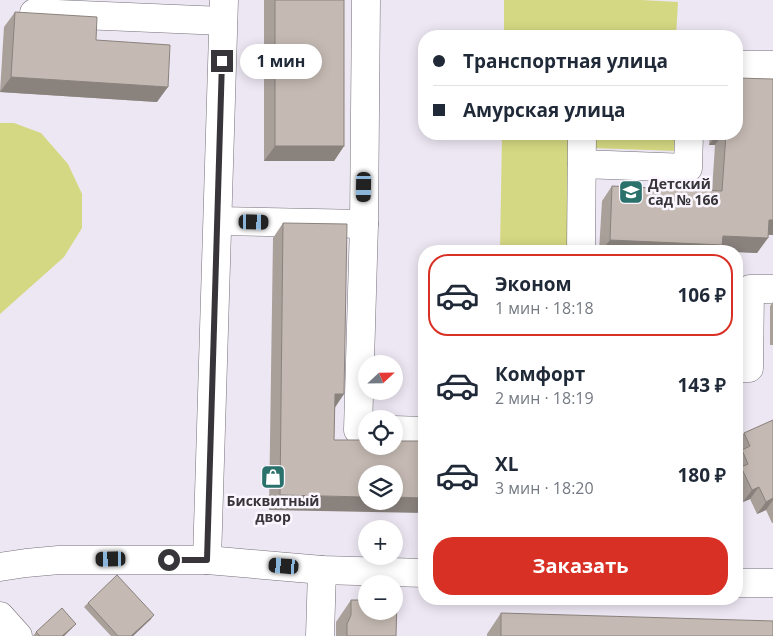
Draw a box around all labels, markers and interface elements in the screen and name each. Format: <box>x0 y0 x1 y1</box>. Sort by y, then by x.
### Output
callout: 1 мин <box>240 44 322 78</box>
text: Транспортная улица <box>463 48 668 74</box>
route end <box>211 50 233 72</box>
text: 1 мин <box>257 50 305 72</box>
text: Амурская улица <box>463 97 625 123</box>
car <box>356 172 371 202</box>
place label: Детский сад № 166 <box>648 174 719 209</box>
school or university icon: Детский сад № 166 <box>618 179 644 205</box>
car <box>238 214 269 230</box>
text: Эконом <box>495 271 572 297</box>
icon: car <box>435 273 480 318</box>
text: 106 ₽ <box>677 282 726 308</box>
text: 1 мин · 18:18 <box>495 297 594 319</box>
north arrow <box>358 355 402 400</box>
map controls <box>358 355 403 620</box>
text: Комфорт <box>495 361 585 387</box>
icon: car <box>435 363 480 408</box>
text: 143 ₽ <box>677 372 726 398</box>
text: 2 мин · 18:19 <box>495 387 594 409</box>
button: locate <box>358 410 403 455</box>
text: XL <box>495 451 518 477</box>
icon: car <box>435 453 480 498</box>
text: 180 ₽ <box>677 462 726 488</box>
shop icon: Бисквитный двор <box>260 464 286 490</box>
button: layers <box>358 465 403 510</box>
text: 3 мин · 18:20 <box>495 477 594 499</box>
place label: Бисквитный двор <box>227 491 319 526</box>
button: + <box>358 520 403 565</box>
button: Заказать <box>433 537 728 595</box>
route start <box>158 549 180 571</box>
car <box>95 551 126 567</box>
car <box>268 557 299 575</box>
button: − <box>358 575 403 620</box>

